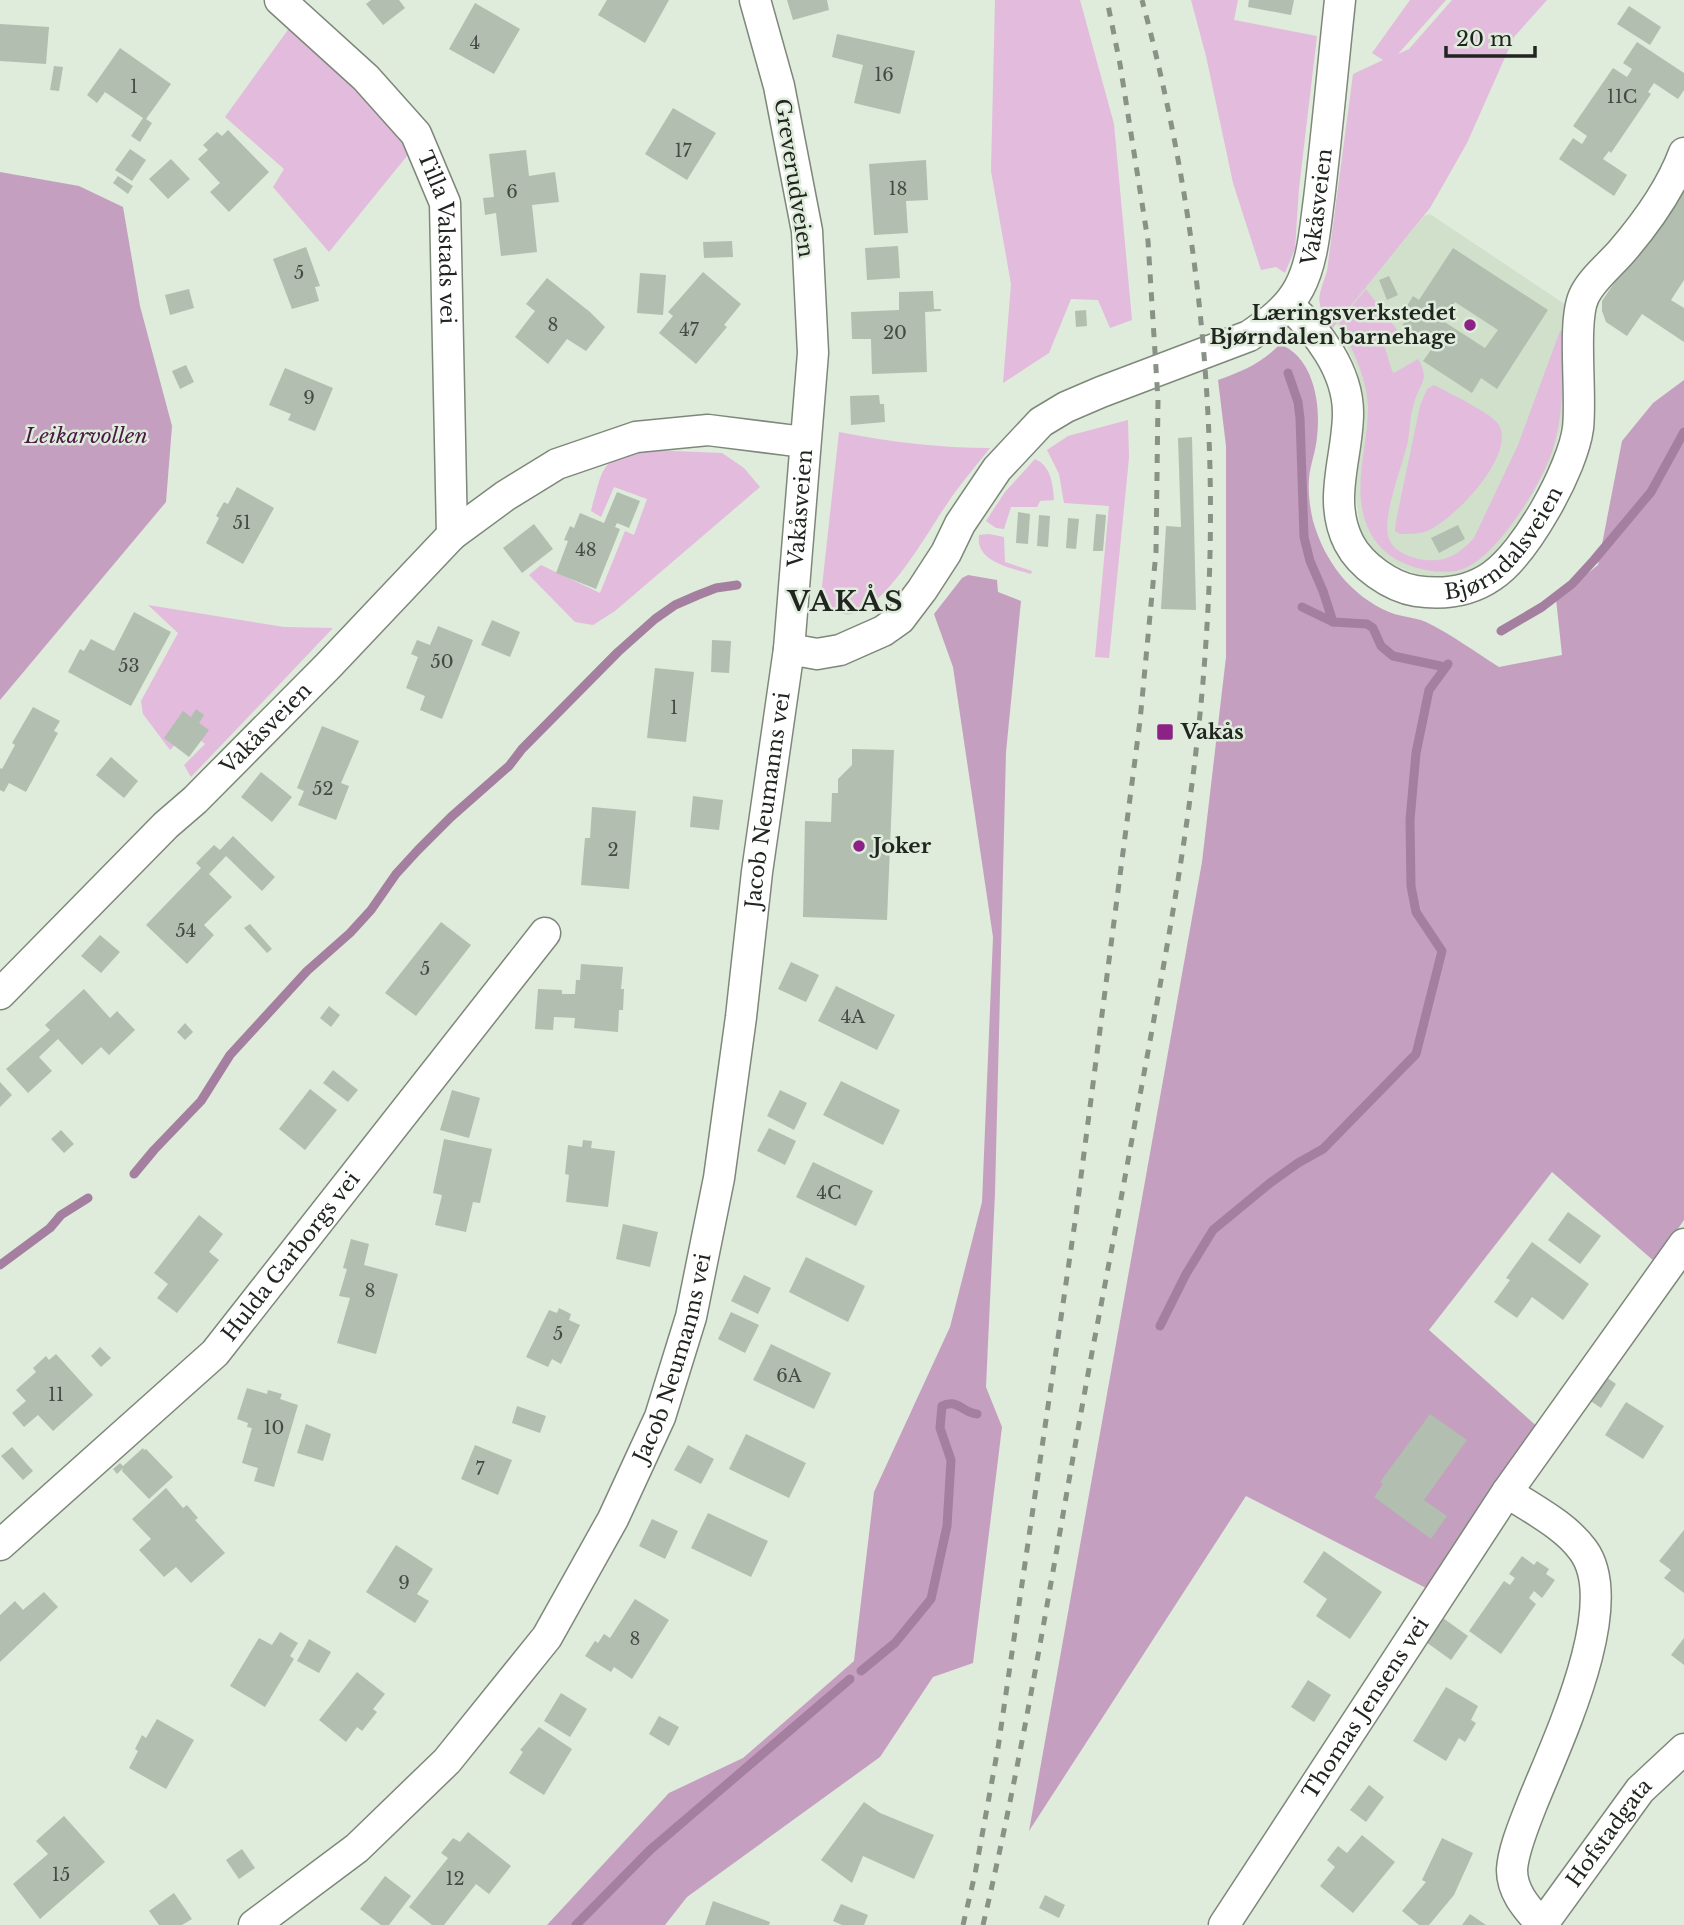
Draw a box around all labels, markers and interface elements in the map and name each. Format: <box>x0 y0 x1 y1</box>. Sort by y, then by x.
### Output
scale bar <box>1446 14 1535 58</box>
text: 20 m <box>1456 26 1513 52</box>
house number: 4 <box>470 32 480 54</box>
house number: 16 <box>874 64 894 86</box>
house number: 1 <box>130 76 138 98</box>
house number: 11C <box>1607 86 1637 108</box>
street label: Greverudveien <box>769 97 819 259</box>
house number: 17 <box>674 140 692 162</box>
street label: Tilla Valstads vei <box>412 147 461 324</box>
street label: Vakåsveien <box>1295 147 1338 269</box>
house number: 18 <box>889 178 907 200</box>
house number: 6 <box>506 181 518 203</box>
house number: 5 <box>294 262 304 284</box>
place label: Læringsverkstedet Bjørndalen barnehage <box>1209 300 1456 350</box>
house number: 8 <box>548 314 558 336</box>
marker: Læringsverkstedet Bjørndalen barnehage <box>1462 317 1478 333</box>
house number: 47 <box>679 319 700 341</box>
house number: 20 <box>883 322 907 344</box>
house number: 9 <box>303 387 315 409</box>
park label: Leikarvollen <box>23 423 148 449</box>
street label: Vakåsveien <box>783 448 818 569</box>
street label: Bjørndalsveien <box>1443 482 1568 605</box>
house number: 51 <box>233 512 251 534</box>
house number: 48 <box>575 539 597 561</box>
district label: VAKÅS <box>786 584 905 619</box>
house number: 50 <box>430 651 454 673</box>
house number: 53 <box>118 655 140 677</box>
street label: Vakåsveien <box>214 677 317 780</box>
street label: Jacob Neumanns vei <box>740 690 796 913</box>
house number: 1 <box>670 697 678 719</box>
place label: Vakås <box>1180 719 1244 745</box>
marker: Vakås <box>1155 722 1175 742</box>
house number: 52 <box>312 778 334 800</box>
place label: Joker <box>869 833 932 859</box>
marker: Joker <box>851 838 867 854</box>
house number: 2 <box>607 839 619 861</box>
house number: 54 <box>176 920 196 942</box>
house number: 5 <box>420 958 430 980</box>
house number: 4A <box>841 1006 866 1028</box>
street label: Hulda Garborgs vei <box>216 1167 365 1346</box>
house number: 4C <box>817 1182 841 1204</box>
street label: Jacob Neumanns vei <box>627 1251 717 1469</box>
house number: 8 <box>365 1280 375 1302</box>
house number: 5 <box>553 1323 563 1345</box>
house number: 6A <box>776 1365 803 1387</box>
house number: 11 <box>48 1384 64 1406</box>
house number: 10 <box>264 1417 284 1439</box>
house number: 7 <box>475 1458 485 1480</box>
house number: 9 <box>398 1572 410 1594</box>
street label: Thomas Jensens vei <box>1297 1612 1434 1804</box>
house number: 8 <box>630 1628 640 1650</box>
street label: Hofstadgata <box>1561 1772 1657 1892</box>
house number: 15 <box>52 1864 70 1886</box>
house number: 12 <box>445 1868 465 1890</box>

